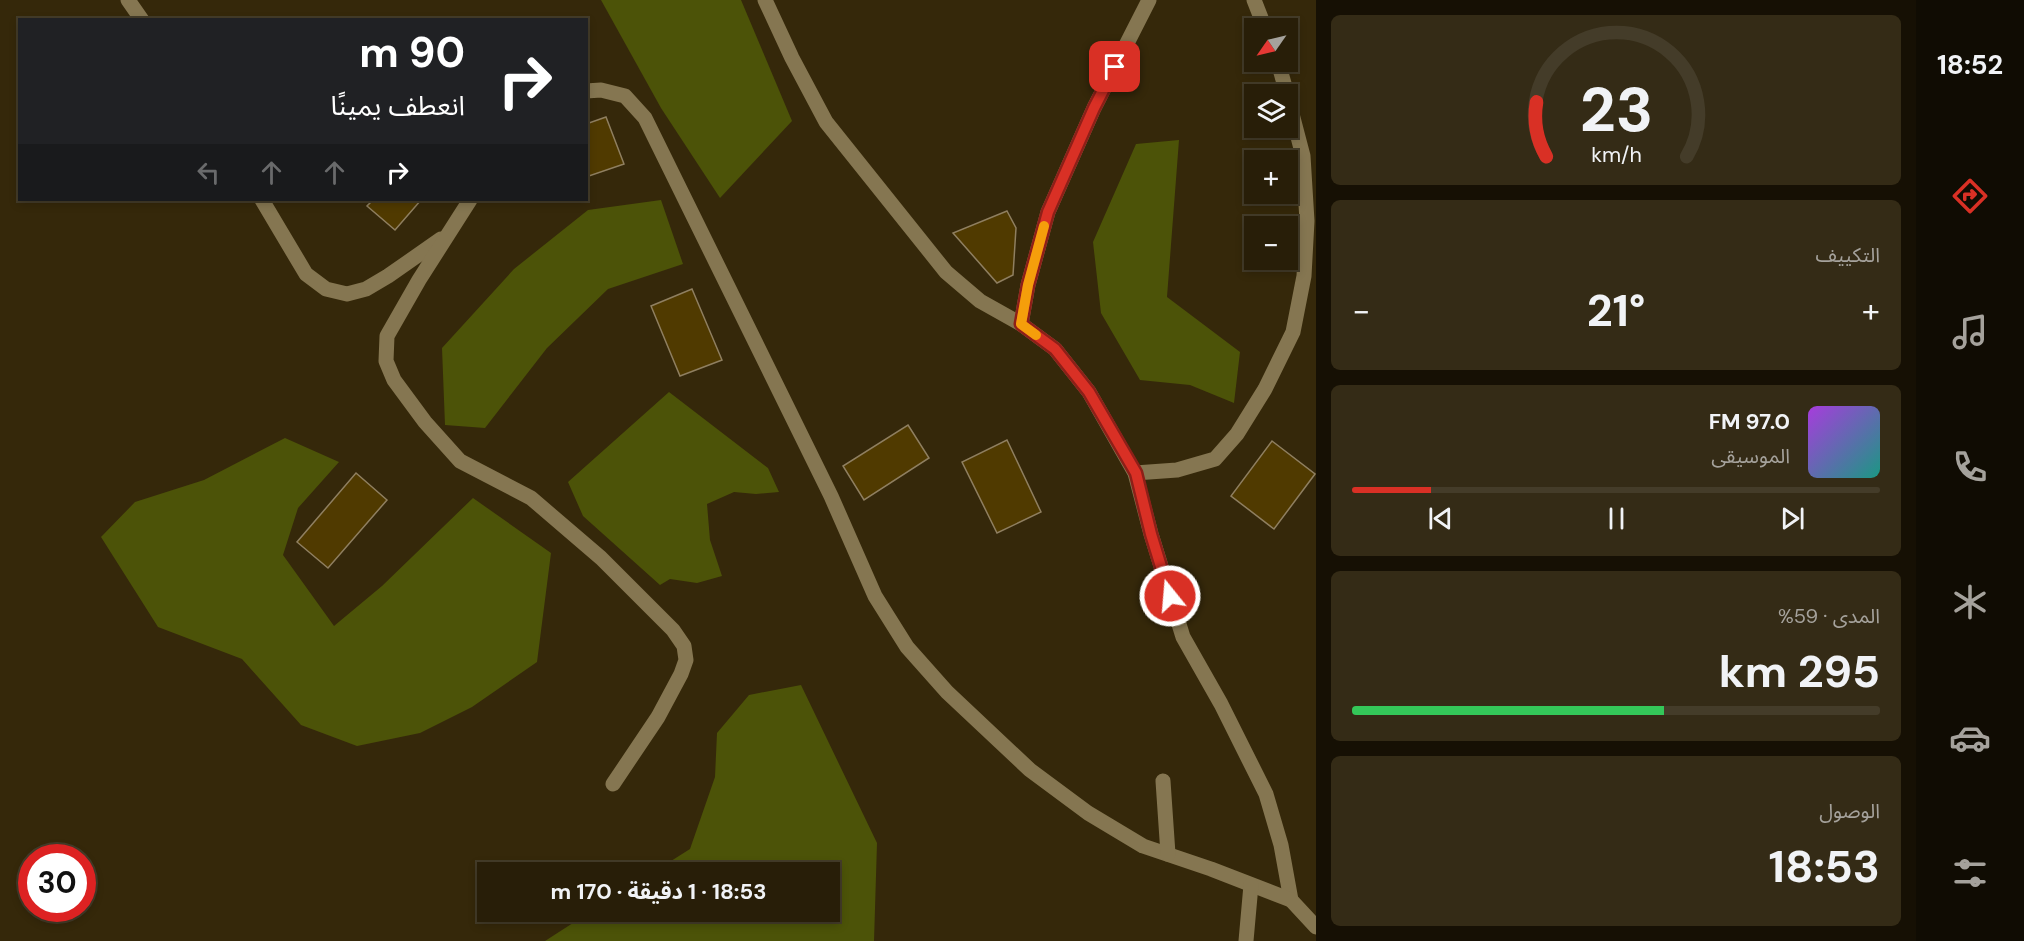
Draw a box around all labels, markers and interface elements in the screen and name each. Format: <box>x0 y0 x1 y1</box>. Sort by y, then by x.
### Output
north arrow <box>1244 18 1298 72</box>
map controls <box>1244 18 1298 270</box>
text: 90 m <box>359 25 465 80</box>
pin <box>1089 41 1140 92</box>
icon: right <box>486 42 564 120</box>
text: 18:52 <box>1937 47 2003 82</box>
icon: arrive <box>1098 50 1131 83</box>
text: 23 <box>1579 69 1653 150</box>
button: layers <box>1244 84 1298 138</box>
text: انعطف يمينًا <box>330 88 465 123</box>
text: km/h <box>1591 141 1641 169</box>
button: + <box>1244 150 1298 204</box>
icon: left <box>192 156 225 189</box>
icon: ahead <box>255 156 288 189</box>
icon: ahead <box>318 156 351 189</box>
icon: right <box>381 156 414 189</box>
icon: directions <box>1949 175 1991 217</box>
button: − <box>1244 216 1298 270</box>
text: التكييف <box>1816 242 1880 268</box>
text: 21° <box>1587 281 1645 340</box>
text: − <box>1352 289 1370 332</box>
text: + <box>1862 289 1880 332</box>
icon: music <box>1949 311 1991 353</box>
text: 97.0 FM <box>1709 407 1790 436</box>
text: الموسيقى <box>1711 443 1790 469</box>
icon: phone <box>1949 446 1991 488</box>
icon: previous <box>1424 502 1457 535</box>
icon: pause <box>1600 502 1633 535</box>
icon: next <box>1776 502 1809 535</box>
position arrow <box>1138 564 1202 628</box>
icon: climate <box>1949 581 1991 623</box>
text: المدى · 59% <box>1778 603 1880 629</box>
text: 295 km <box>1719 642 1880 701</box>
icon: car <box>1949 717 1991 759</box>
text: الوصول <box>1819 798 1880 824</box>
text: 18:53 <box>1769 837 1880 896</box>
speed limit sign: 30 <box>18 844 96 922</box>
icon: filters <box>1949 852 1991 894</box>
text: 18:53 · 1 دقيقة · 170 m <box>551 877 766 906</box>

